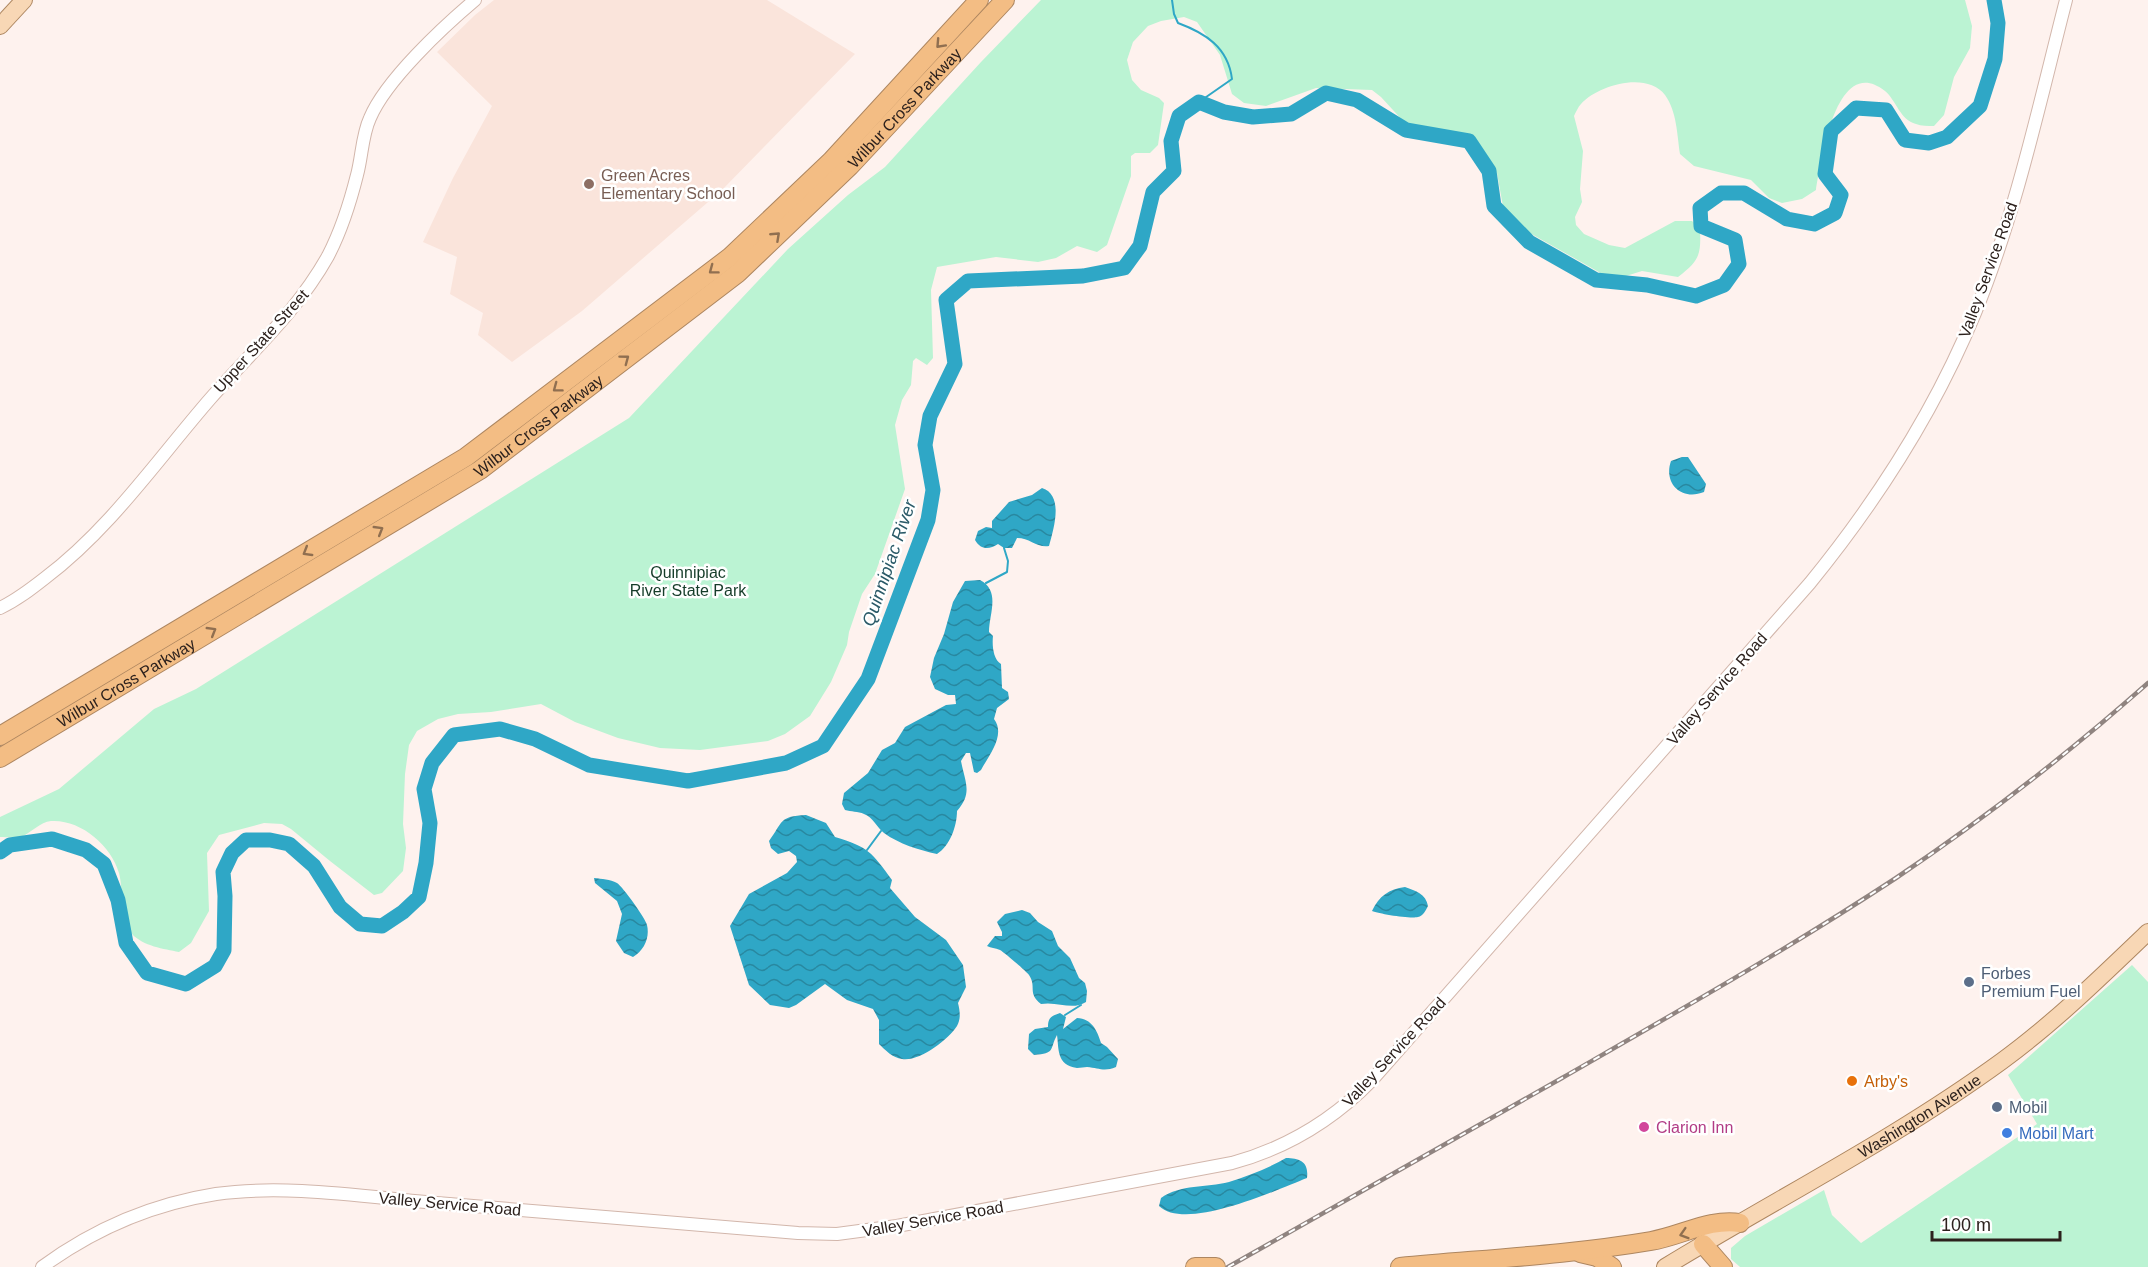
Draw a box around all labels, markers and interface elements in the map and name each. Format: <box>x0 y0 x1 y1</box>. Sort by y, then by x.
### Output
one-way arrow <box>936 37 947 47</box>
street label: Wilbur Cross Parkway <box>844 44 964 171</box>
place label: Green Acres Elementary School <box>601 167 735 202</box>
marker: Green Acres Elementary School <box>582 177 596 191</box>
street label: Valley Service Road <box>1956 200 2020 340</box>
one-way arrow <box>770 232 780 243</box>
one-way arrow <box>709 263 720 274</box>
street label: Upper State Street <box>210 286 312 396</box>
one-way arrow <box>618 355 629 366</box>
street label: Wilbur Cross Parkway <box>470 371 606 480</box>
one-way arrow <box>553 380 564 391</box>
water label: Quinnipiac River <box>858 496 920 629</box>
one-way arrow <box>373 526 383 538</box>
one-way arrow <box>303 544 313 556</box>
park label: Quinnipiac River State Park <box>630 564 747 599</box>
one-way arrow <box>206 627 216 638</box>
street label: Valley Service Road <box>1664 630 1770 748</box>
street label: Wilbur Cross Parkway <box>54 635 198 730</box>
place label: Forbes Premium Fuel <box>1981 965 2081 1000</box>
marker: Forbes Premium Fuel <box>1962 975 1976 989</box>
street label: Valley Service Road <box>1339 994 1449 1110</box>
street label: Washington Avenue <box>1855 1070 1984 1161</box>
place label: Arby's <box>1864 1073 1908 1090</box>
marker: Arby's <box>1845 1074 1859 1088</box>
place label: Mobil <box>2009 1099 2047 1116</box>
marker: Mobil <box>1990 1100 2004 1114</box>
place label: Clarion Inn <box>1656 1119 1733 1136</box>
marker: Clarion Inn <box>1637 1120 1651 1134</box>
place label: Mobil Mart <box>2019 1125 2094 1142</box>
marker: Mobil Mart <box>2000 1126 2014 1140</box>
street label: Valley Service Road <box>378 1189 522 1219</box>
street label: Valley Service Road <box>861 1198 1005 1240</box>
scale bar <box>1932 1204 2060 1242</box>
text: 100 m <box>1941 1215 1991 1235</box>
one-way arrow <box>1679 1226 1690 1239</box>

